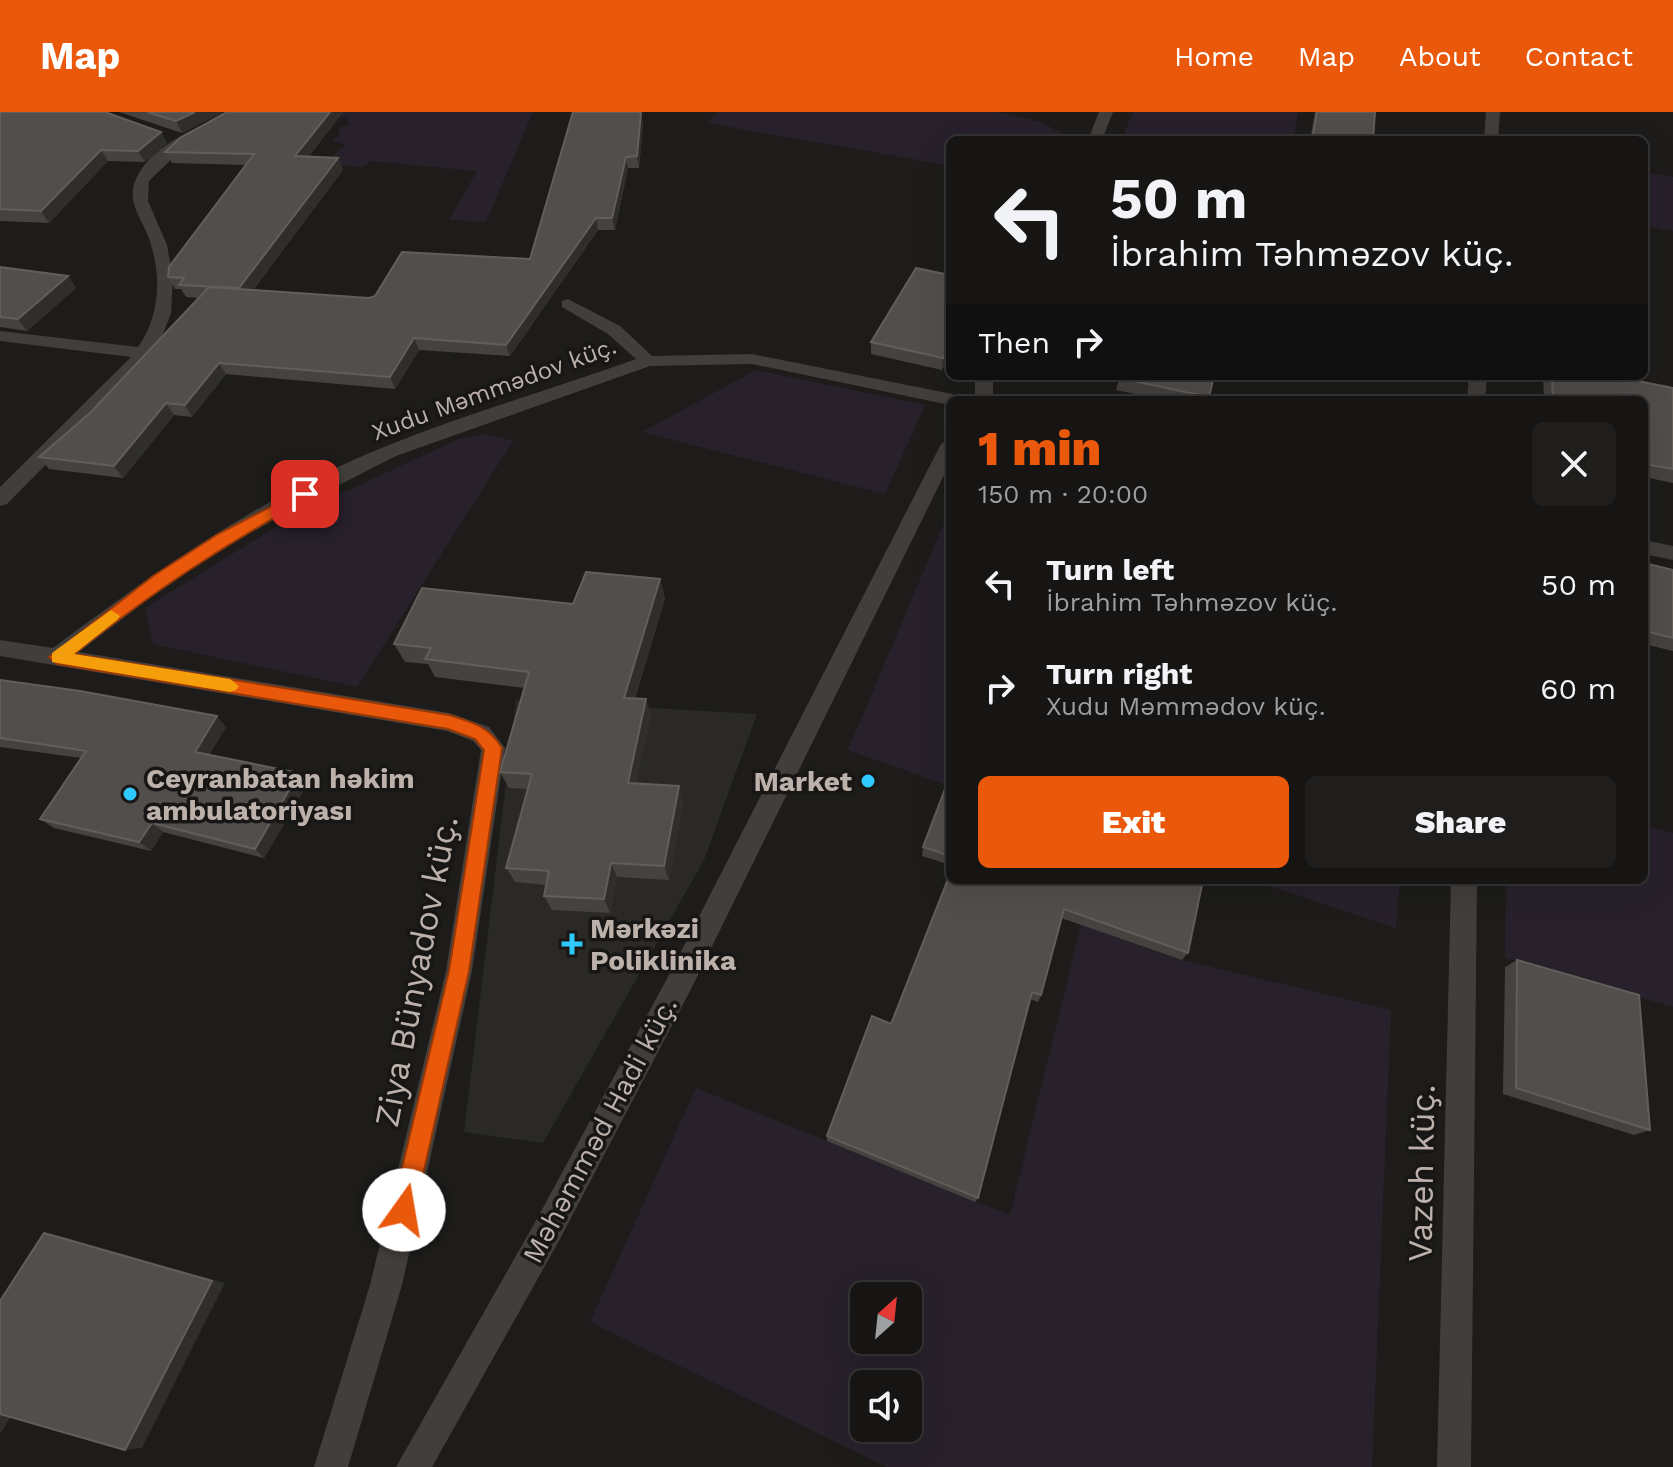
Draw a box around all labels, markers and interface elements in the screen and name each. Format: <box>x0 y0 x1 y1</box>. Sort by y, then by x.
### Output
text: Map <box>40 34 120 78</box>
text: Home <box>1174 40 1254 73</box>
text: Map <box>1298 40 1355 73</box>
text: About <box>1399 40 1481 73</box>
text: Contact <box>1525 40 1633 73</box>
text: 50 m <box>1110 166 1247 232</box>
icon: left <box>978 168 1082 272</box>
text: İbrahim Təhməzov küç. <box>1110 233 1514 275</box>
icon: right <box>1066 320 1110 364</box>
text: Then <box>978 325 1050 360</box>
street label: Xudu Məmmədov küç. <box>368 332 620 446</box>
text: 1 min <box>978 420 1101 477</box>
button: close <box>1532 422 1616 506</box>
pin <box>271 460 339 528</box>
icon: arrive <box>283 472 327 516</box>
text: 150 m · 20:00 <box>978 479 1148 509</box>
text: Turn left <box>1046 552 1174 587</box>
icon: left <box>978 562 1022 606</box>
text: 50 m <box>1541 567 1616 602</box>
text: İbrahim Təhməzov küç. <box>1046 587 1337 617</box>
text: Turn right <box>1046 656 1192 691</box>
icon: right <box>978 666 1022 710</box>
text: 60 m <box>1540 671 1616 706</box>
text: Xudu Məmmədov küç. <box>1046 691 1326 721</box>
place label: Ceyranbatan həkim ambulatoriyası <box>146 762 415 827</box>
place label: Market <box>753 765 852 798</box>
marker: Market <box>859 772 877 790</box>
button: Exit <box>978 776 1289 868</box>
button: Share <box>1305 776 1616 868</box>
marker: Ceyranbatan həkim ambulatoriyası <box>121 785 139 803</box>
street label: Ziya Bünyadov küç. <box>366 812 466 1130</box>
place label: Mərkəzi Poliklinika <box>590 912 737 977</box>
marker: Mərkəzi Poliklinika <box>561 933 583 955</box>
street label: Məhəmməd Hadi küç. <box>516 991 684 1269</box>
street label: Vazeh küç. <box>1399 1084 1443 1262</box>
position arrow <box>362 1168 446 1252</box>
north arrow <box>850 1282 922 1354</box>
map controls <box>850 1282 922 1442</box>
button: sound <box>850 1370 922 1442</box>

